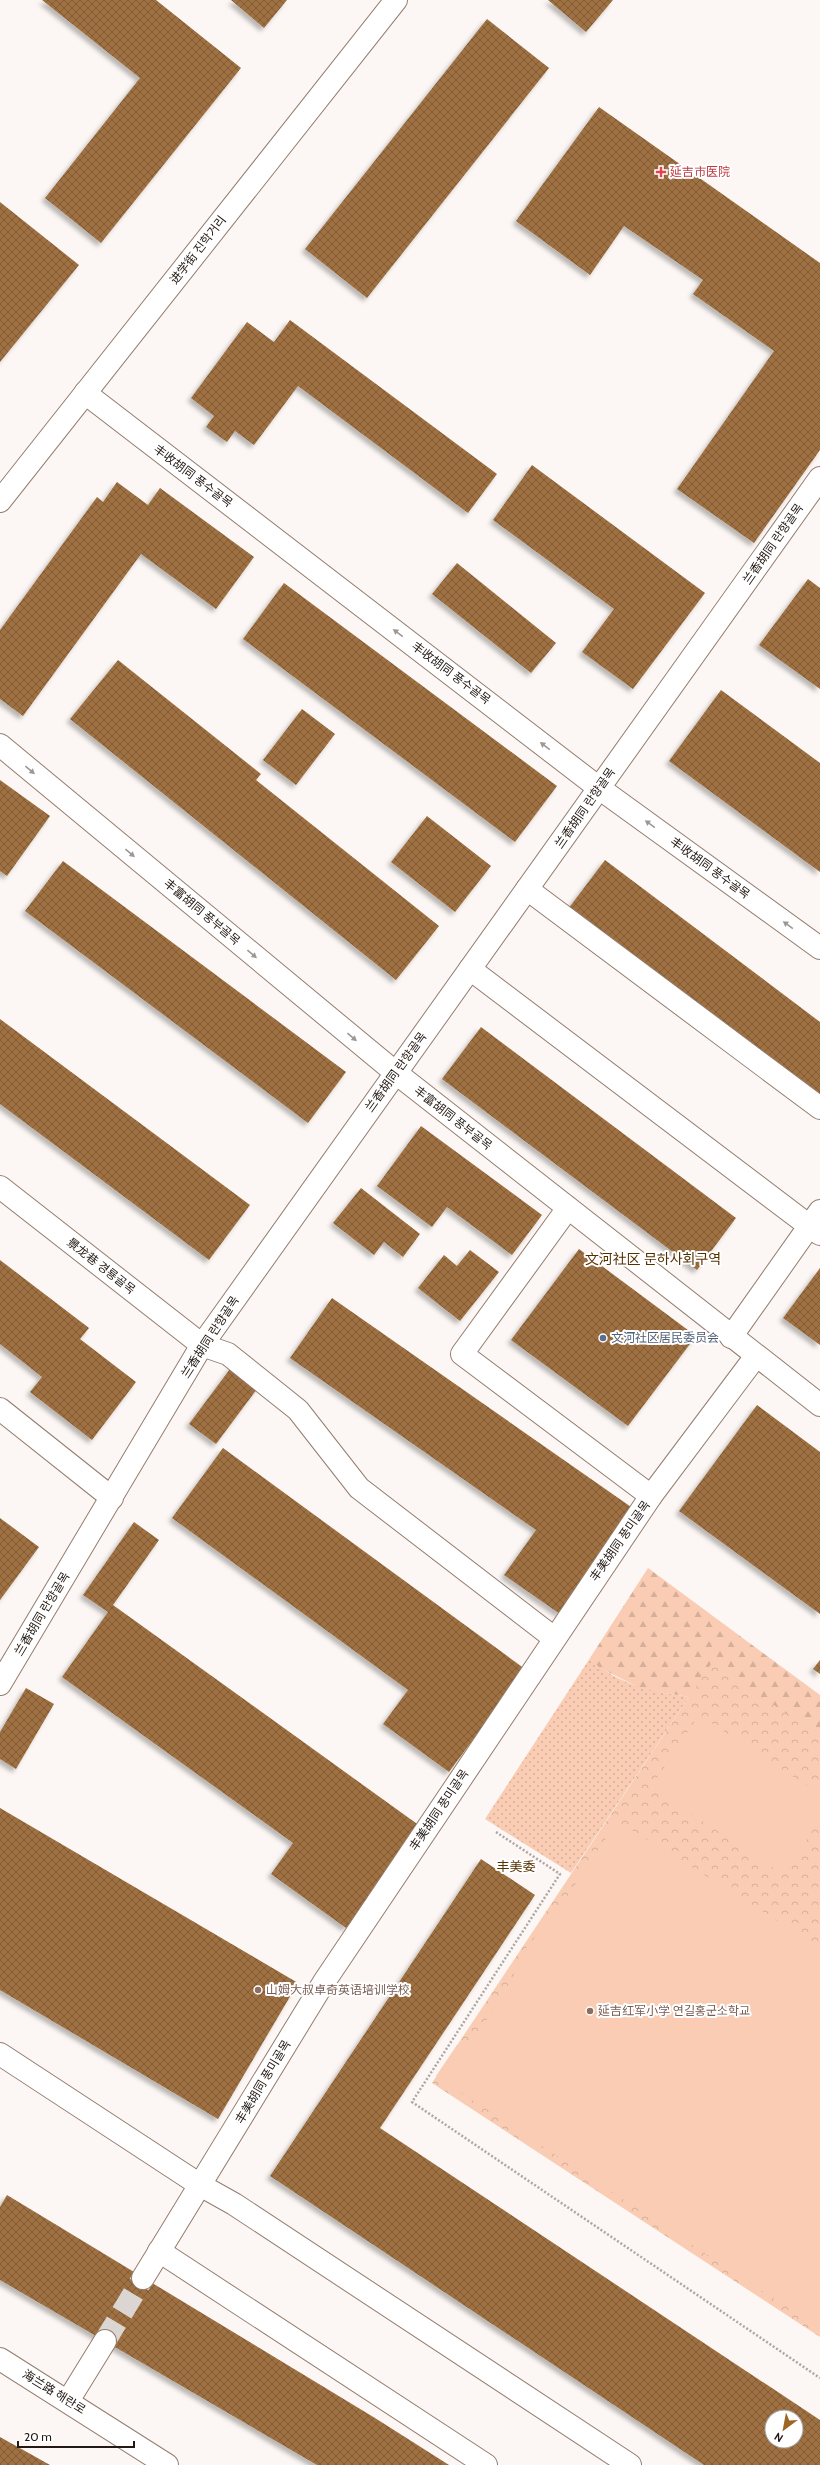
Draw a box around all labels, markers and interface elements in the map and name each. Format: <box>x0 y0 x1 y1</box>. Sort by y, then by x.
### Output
place label: 延吉市医院 <box>670 164 730 179</box>
marker: 延吉市医院 <box>655 166 667 178</box>
street label: 进学街 진학거리 <box>166 212 229 287</box>
street label: 丰收胡同 풍수골목 <box>151 441 236 510</box>
street label: 兰香胡同 란향골목 <box>739 501 806 587</box>
one-way arrow <box>392 629 403 637</box>
street label: 丰收胡同 풍수골목 <box>409 638 494 707</box>
one-way arrow <box>540 742 551 750</box>
street label: 兰香胡同 란향골목 <box>551 765 618 851</box>
one-way arrow <box>25 766 35 774</box>
one-way arrow <box>644 820 655 828</box>
street label: 丰收胡同 풍수골목 <box>668 834 753 902</box>
one-way arrow <box>125 848 136 857</box>
street label: 丰富胡同 풍부골목 <box>161 875 243 948</box>
one-way arrow <box>783 921 794 930</box>
one-way arrow <box>246 949 257 958</box>
street label: 兰香胡同 란향골목 <box>362 1029 430 1114</box>
one-way arrow <box>347 1032 357 1041</box>
street label: 丰富胡同 풍부골목 <box>411 1082 495 1153</box>
street label: 景龙巷 경룡골목 <box>64 1234 139 1297</box>
district label: 文河社区 문하사회구역 <box>585 1250 721 1268</box>
street label: 兰香胡同 란향골목 <box>177 1293 242 1381</box>
place label: 文河社区居民委员会 <box>611 1330 719 1345</box>
marker: 文河社区居民委员会 <box>598 1333 608 1343</box>
street label: 丰美胡同 풍미골목 <box>586 1498 653 1584</box>
street label: 兰香胡同 란향골목 <box>11 1569 72 1658</box>
street label: 丰美胡同 풍미골목 <box>406 1766 471 1853</box>
district label: 丰美委 <box>496 1858 536 1874</box>
place label: 山姆大叔卓奇英语培训学校 <box>266 1982 410 1997</box>
marker: 山姆大叔卓奇英语培训学校 <box>253 1985 263 1995</box>
place label: 延吉红军小学 연길홍군소학교 <box>598 2003 750 2018</box>
marker: 延吉红军小学 연길홍군소학교 <box>585 2006 595 2016</box>
street label: 丰美胡同 풍미골목 <box>232 2037 293 2126</box>
street label: 海兰路 해란로 <box>20 2366 89 2417</box>
north arrow <box>764 2409 804 2449</box>
scale bar <box>18 2423 134 2449</box>
text: 20 m <box>24 2429 52 2444</box>
text: N <box>772 2429 786 2445</box>

